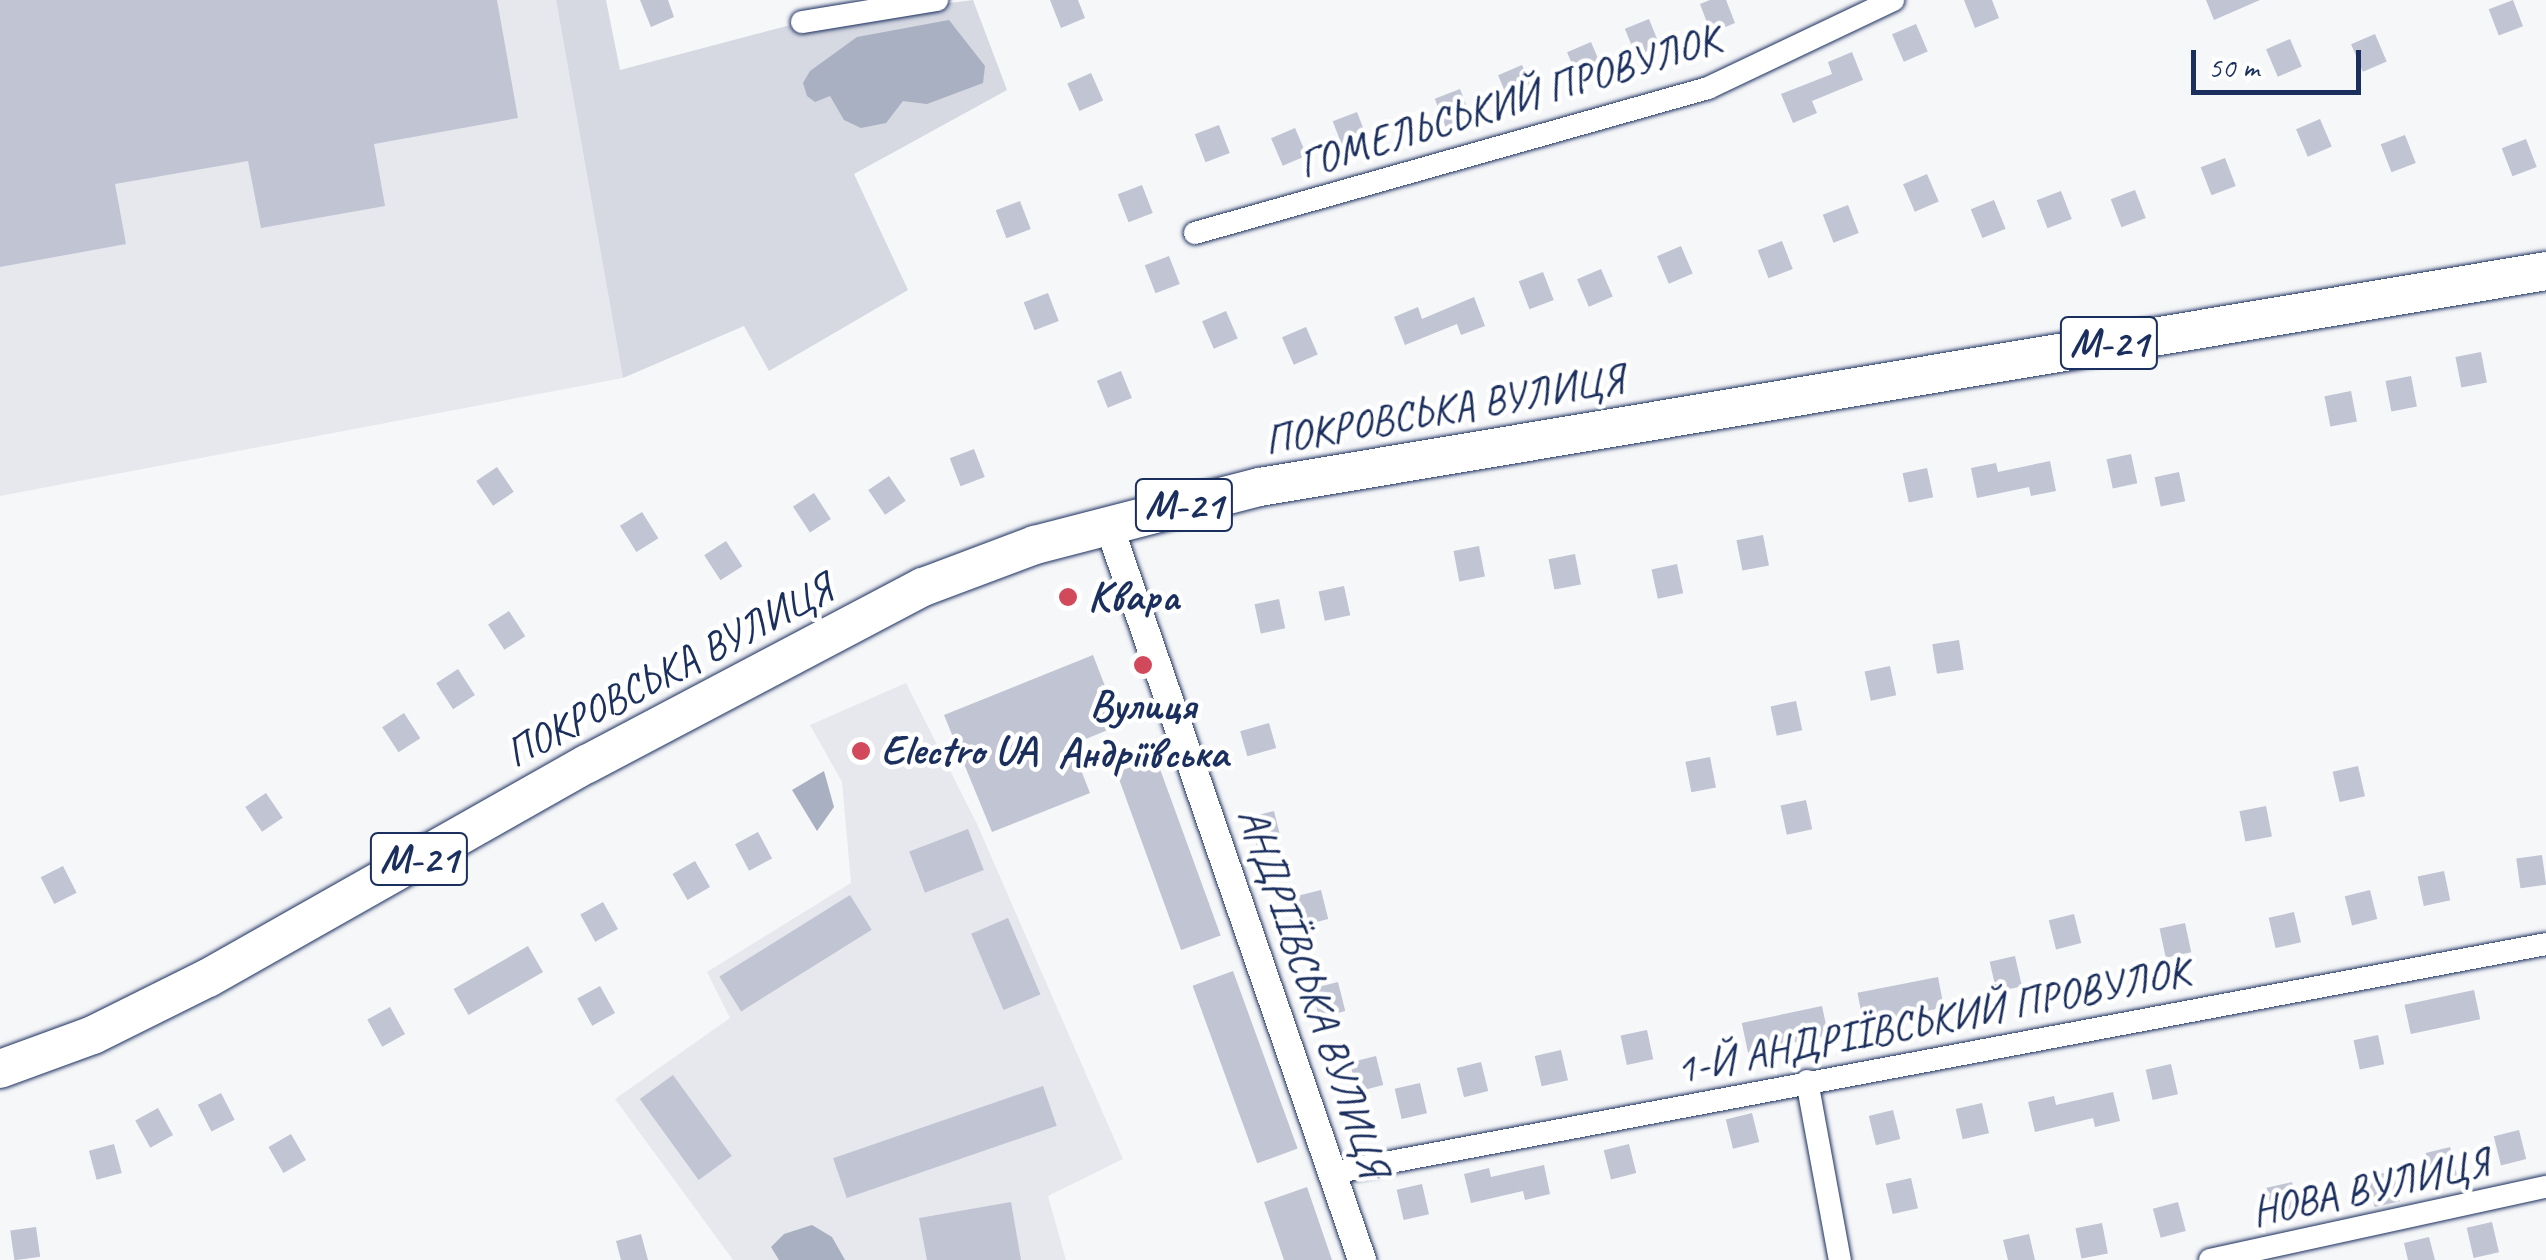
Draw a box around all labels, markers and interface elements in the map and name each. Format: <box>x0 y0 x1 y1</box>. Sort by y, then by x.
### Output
street label: ГОМЕЛЬСЬКИЙ ПРОВУЛОК <box>1293 14 1725 190</box>
scale bar <box>2196 30 2366 92</box>
text: 50 m <box>2208 48 2259 86</box>
road number: М-21 <box>2059 308 2159 378</box>
street label: ПОКРОВСЬКА ВУЛИЦЯ <box>1261 354 1627 466</box>
road number: М-21 <box>1134 470 1234 540</box>
street label: ПОКРОВСЬКА ВУЛИЦЯ <box>497 563 841 779</box>
place label: Квара <box>1088 572 1179 622</box>
marker: Квара <box>1057 586 1079 608</box>
marker: Вулиця Андріївська <box>1132 654 1154 676</box>
place label: Вулиця Андріївська <box>1058 681 1228 779</box>
place label: Electro UA <box>881 726 1036 776</box>
marker: Electro UA <box>850 740 872 762</box>
street label: АНДРІЇВСЬКА ВУЛИЦЯ <box>1227 802 1399 1182</box>
road number: М-21 <box>369 824 469 894</box>
street label: 1-Й АНДРІЇВСЬКИЙ ПРОВУЛОК <box>1671 947 2193 1095</box>
street label: НОВА ВУЛИЦЯ <box>2249 1139 2491 1237</box>

